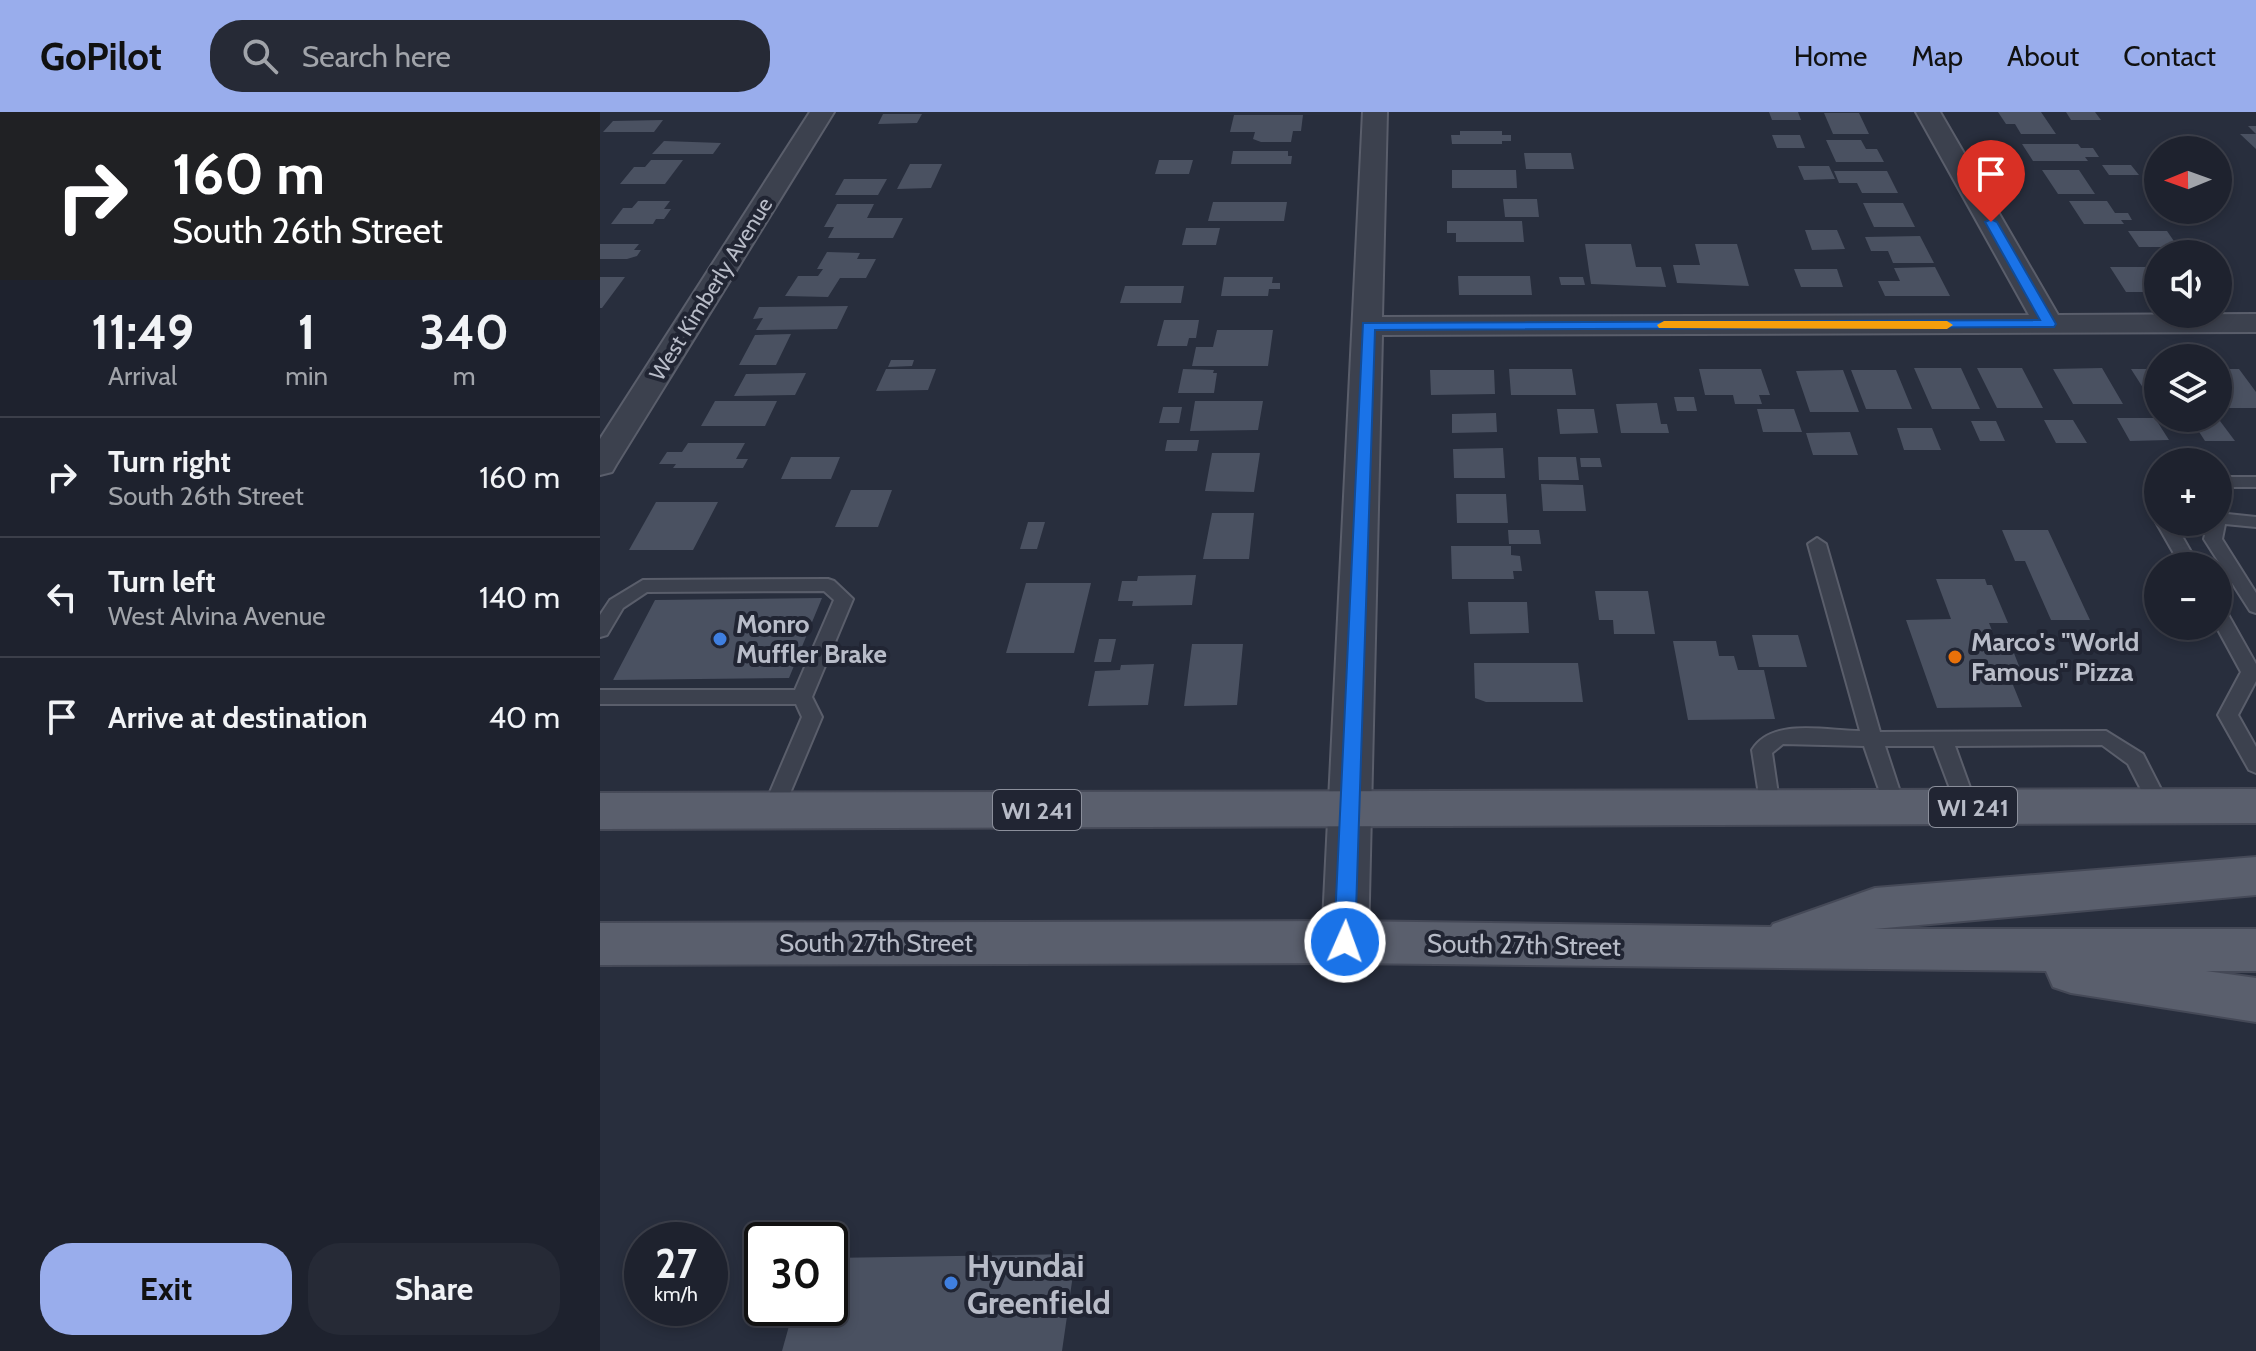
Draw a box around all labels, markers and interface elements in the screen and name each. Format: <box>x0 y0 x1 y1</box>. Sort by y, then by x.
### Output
search box <box>210 20 770 92</box>
text: GoPilot <box>40 33 162 80</box>
icon: search <box>238 34 282 78</box>
text: Search here <box>302 38 451 75</box>
text: Home <box>1794 39 1867 73</box>
text: Map <box>1911 39 1963 73</box>
text: About <box>2007 39 2079 73</box>
text: Contact <box>2123 39 2216 73</box>
north arrow <box>2144 136 2232 224</box>
map controls <box>2144 136 2232 640</box>
text: 160 m <box>172 140 325 208</box>
pin <box>1957 140 2025 222</box>
icon: right <box>40 144 144 248</box>
icon: arrive <box>1969 152 2013 196</box>
street label: West Kimberly Avenue <box>644 192 778 386</box>
text: South 26th Street <box>172 208 443 252</box>
button: sound <box>2144 240 2232 328</box>
text: 11:49 <box>91 303 194 361</box>
text: 1 <box>298 303 316 361</box>
text: 340 <box>419 303 509 361</box>
button: layers <box>2144 344 2232 432</box>
text: Arrival <box>108 360 177 392</box>
text: min <box>285 360 328 392</box>
text: m <box>453 360 475 392</box>
text: Turn right <box>108 443 231 480</box>
button: + <box>2144 448 2232 536</box>
icon: right <box>40 455 84 499</box>
text: 160 m <box>479 459 560 496</box>
text: South 26th Street <box>108 480 304 512</box>
button: − <box>2144 552 2232 640</box>
text: Turn left <box>108 563 216 600</box>
icon: left <box>40 575 84 619</box>
text: 140 m <box>479 579 560 616</box>
text: West Alvina Avenue <box>108 600 326 632</box>
place label: Monro Muffler Brake <box>736 608 887 670</box>
place label: Marco's "World Famous" Pizza <box>1971 626 2139 688</box>
marker: Monro Muffler Brake <box>711 630 729 648</box>
marker: Marco's "World Famous" Pizza <box>1946 648 1964 666</box>
icon: arrive <box>40 695 84 739</box>
text: Arrive at destination <box>108 699 368 736</box>
text: 40 m <box>489 699 560 736</box>
road number: WI 241 <box>1929 787 2017 827</box>
road number: WI 241 <box>993 790 1081 830</box>
position arrow <box>1303 900 1387 984</box>
street label: South 27th Street <box>779 927 973 959</box>
street label: South 27th Street <box>1427 927 1622 963</box>
speed limit sign: 30 <box>744 1222 848 1326</box>
text: 27 <box>655 1239 697 1288</box>
button: Exit <box>40 1243 292 1335</box>
button: Share <box>308 1243 560 1335</box>
place label: Hyundai Greenfield <box>967 1246 1111 1322</box>
marker: Hyundai Greenfield <box>942 1274 960 1292</box>
text: km/h <box>654 1282 698 1306</box>

